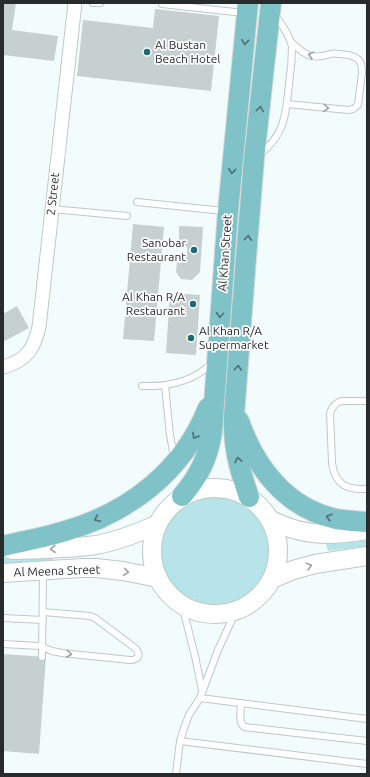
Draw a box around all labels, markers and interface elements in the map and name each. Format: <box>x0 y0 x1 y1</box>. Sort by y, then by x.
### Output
place label: Al Bustan Beach Hotel <box>155 38 220 65</box>
one-way arrow <box>240 39 249 45</box>
marker: Al Bustan Beach Hotel <box>142 47 152 57</box>
one-way arrow <box>308 51 315 60</box>
one-way arrow <box>323 103 329 112</box>
one-way arrow <box>255 106 264 112</box>
one-way arrow <box>228 168 237 174</box>
street label: 2 Street <box>44 172 61 216</box>
street label: Al Khan Street <box>215 214 234 292</box>
one-way arrow <box>243 235 252 241</box>
place label: Sanobar Restaurant <box>127 236 186 263</box>
marker: Sanobar Restaurant <box>189 245 199 255</box>
place label: Al Khan R/A Restaurant <box>122 290 185 317</box>
marker: Al Khan R/A Restaurant <box>188 299 198 309</box>
one-way arrow <box>215 312 224 318</box>
place label: Al Khan R/A Supermarket <box>199 324 269 351</box>
marker: Al Khan R/A Supermarket <box>186 333 196 343</box>
one-way arrow <box>233 365 242 371</box>
one-way arrow <box>192 432 199 439</box>
one-way arrow <box>234 457 242 463</box>
one-way arrow <box>325 513 332 521</box>
one-way arrow <box>94 514 102 522</box>
one-way arrow <box>50 544 56 553</box>
street label: Al Meena Street <box>13 562 101 579</box>
one-way arrow <box>306 562 312 570</box>
one-way arrow <box>123 567 129 576</box>
one-way arrow <box>65 649 72 658</box>

